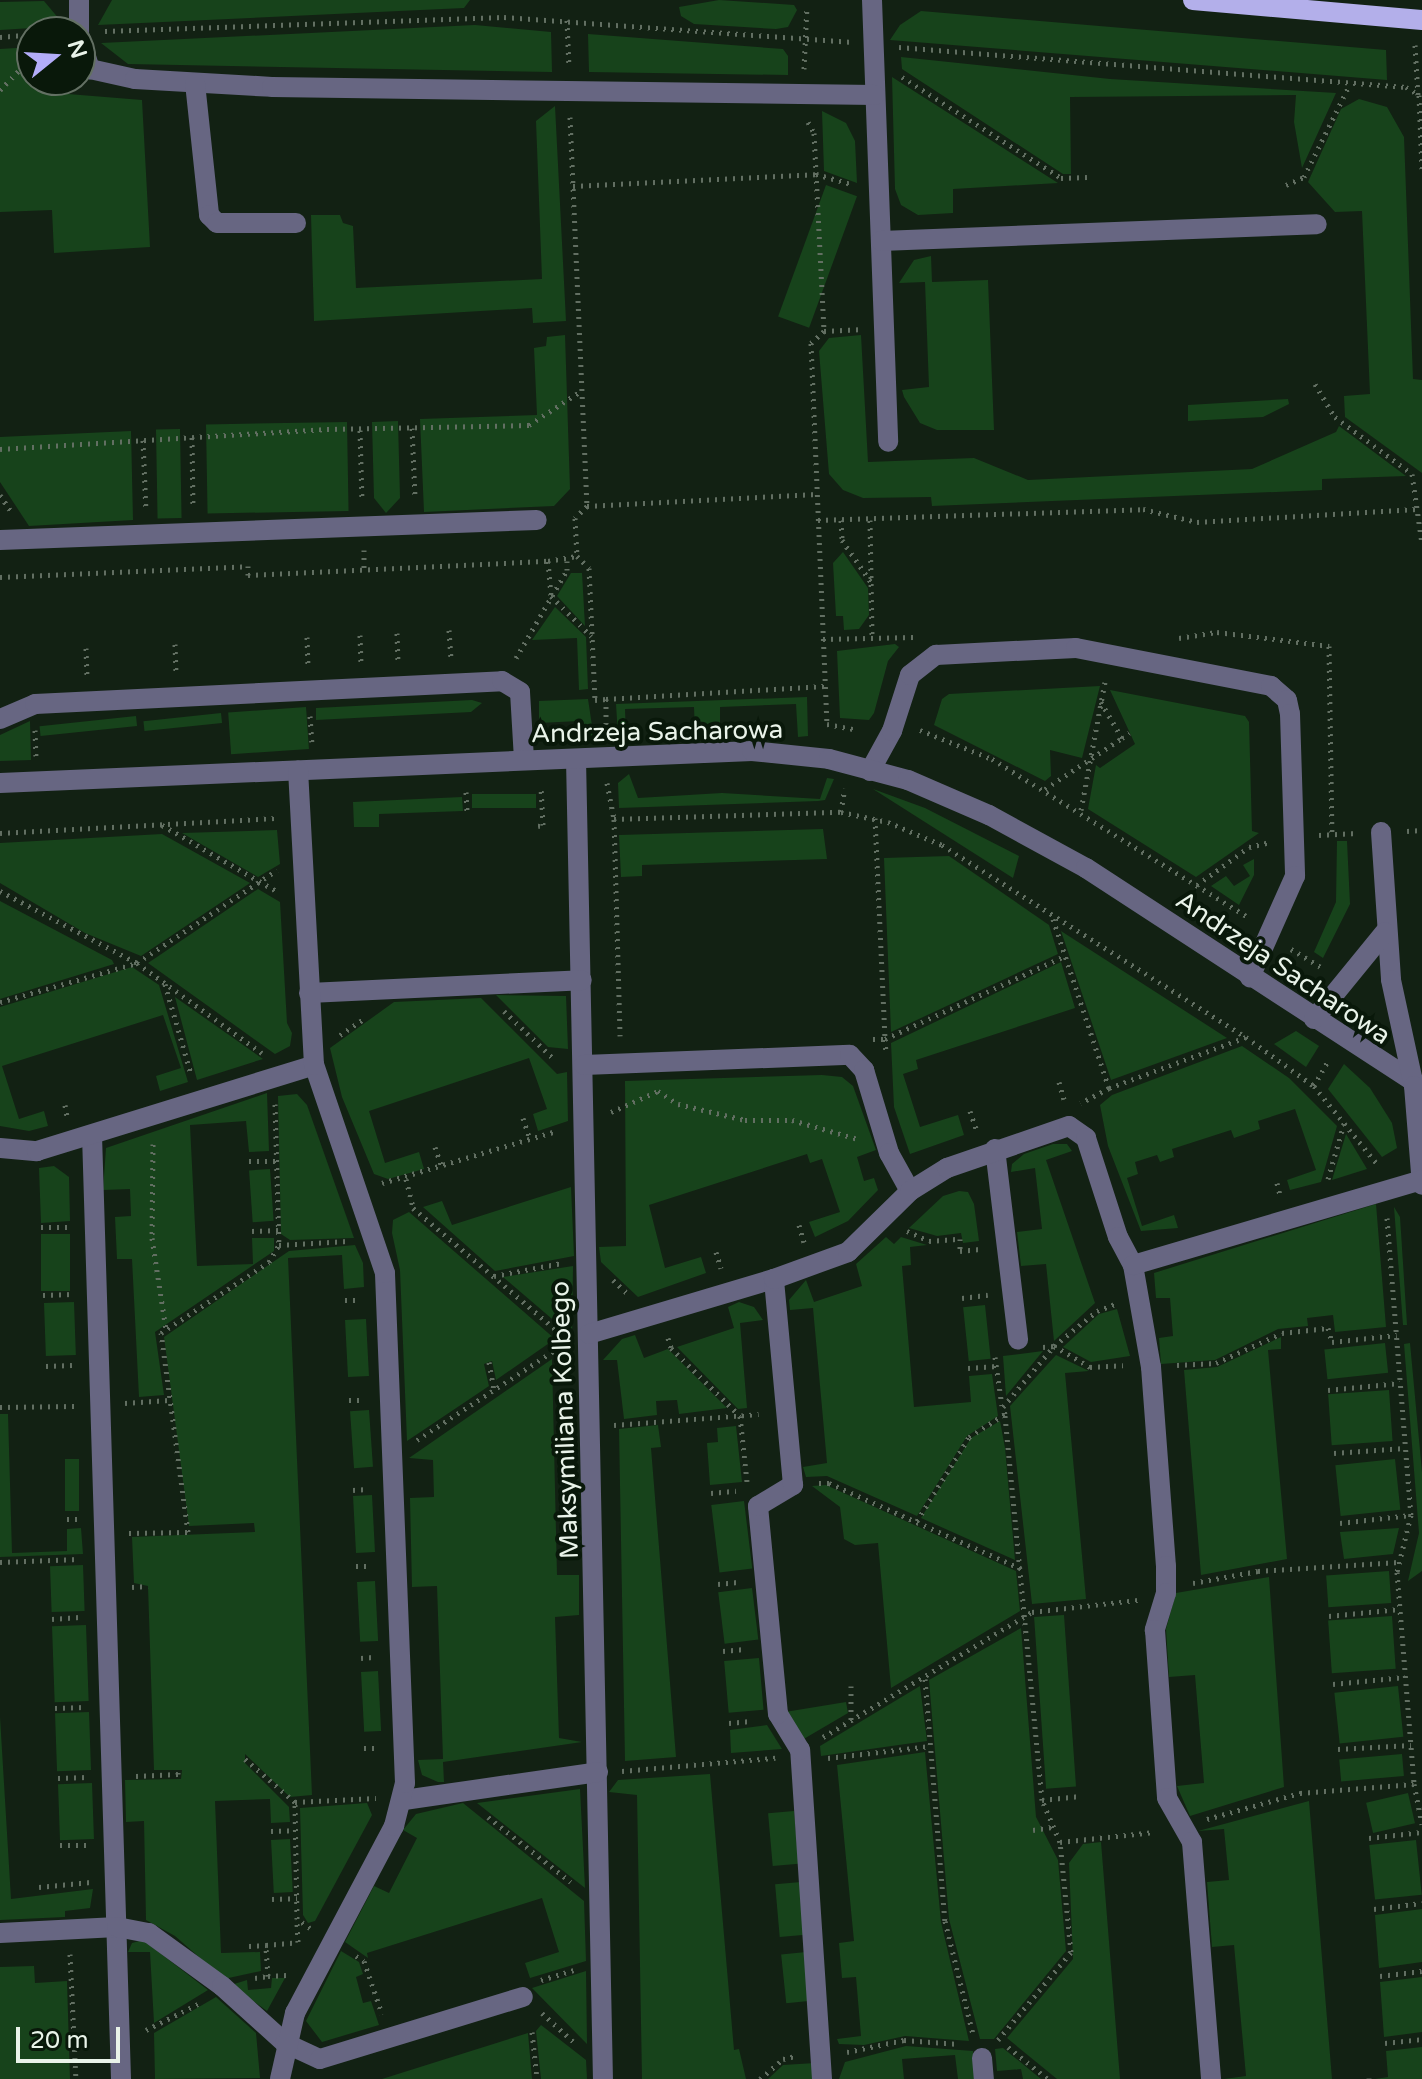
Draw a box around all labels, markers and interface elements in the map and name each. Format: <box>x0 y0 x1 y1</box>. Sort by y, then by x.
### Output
north arrow <box>16 16 96 96</box>
text: N <box>62 37 92 62</box>
street label: Andrzeja Sacharowa <box>531 714 783 750</box>
street label: Andrzeja Sacharowa <box>1170 885 1396 1051</box>
street label: Maksymiliana Kolbego <box>545 1280 585 1560</box>
scale bar <box>20 2011 124 2061</box>
text: 20 m <box>30 2026 88 2055</box>

